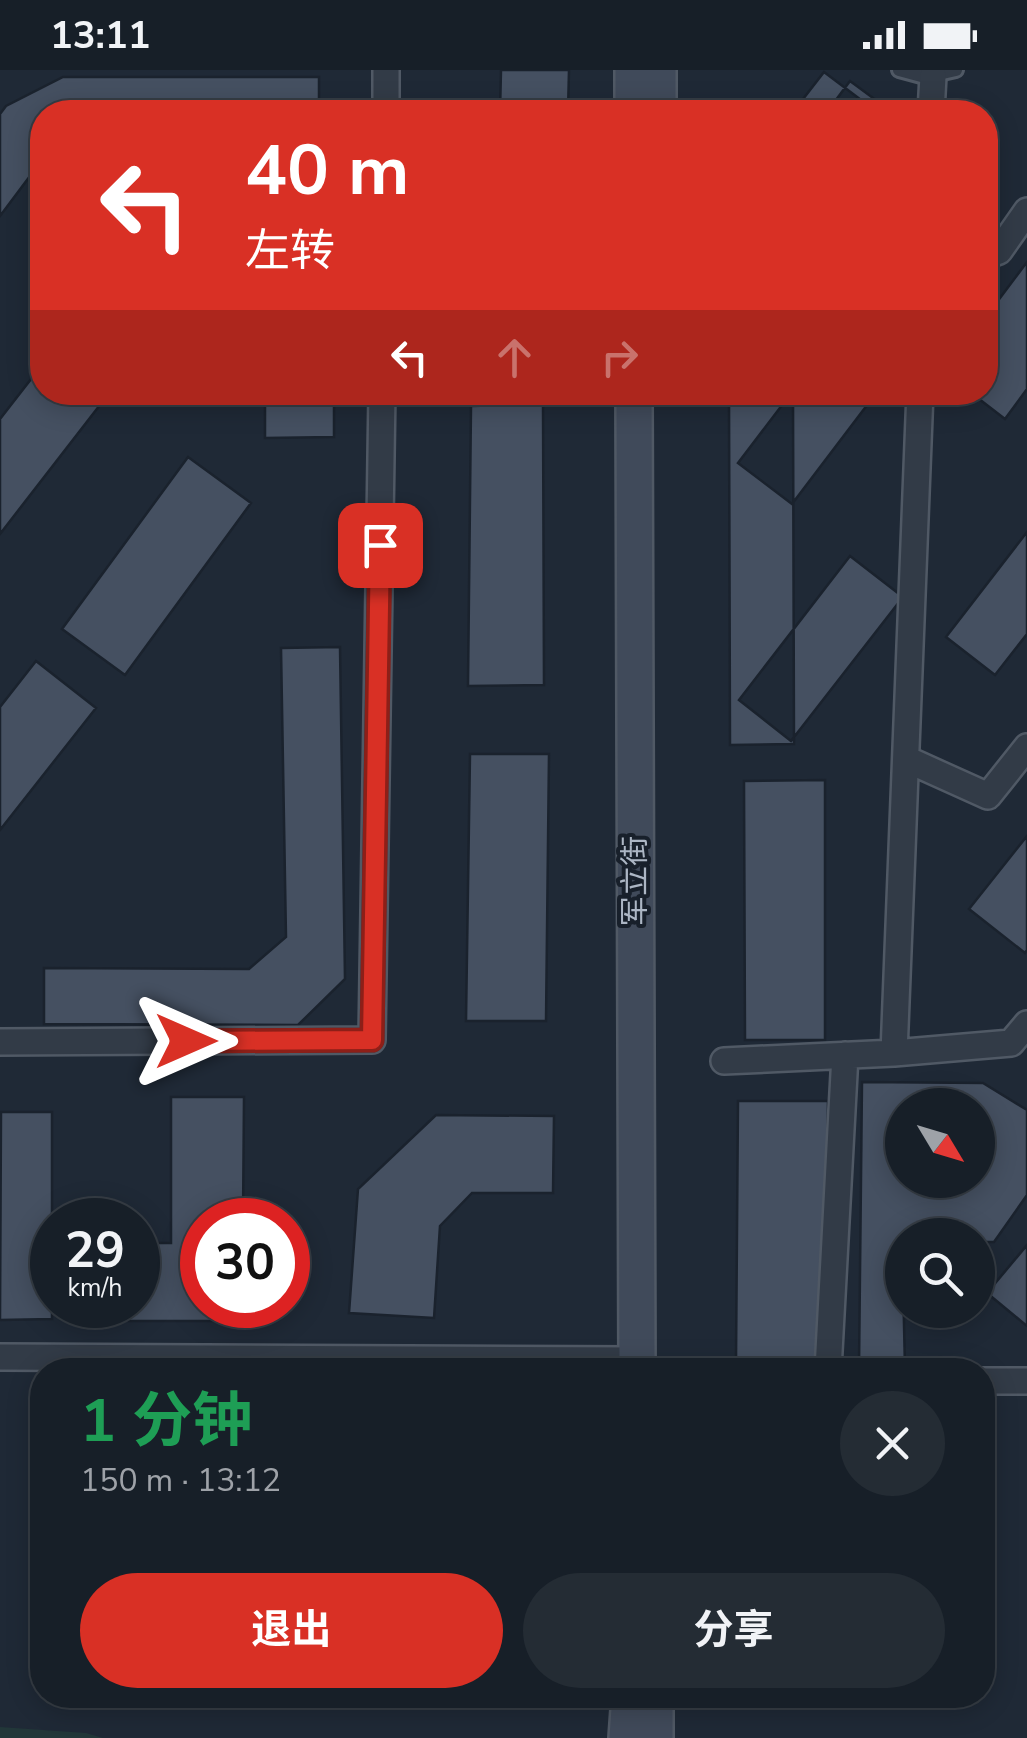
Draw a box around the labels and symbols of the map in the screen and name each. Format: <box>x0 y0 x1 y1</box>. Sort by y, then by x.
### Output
pin <box>338 503 423 588</box>
street label: 军立街 <box>615 836 656 926</box>
position arrow <box>134 989 238 1093</box>
north arrow <box>885 1088 995 1198</box>
speed limit sign: 30 <box>180 1198 310 1328</box>

